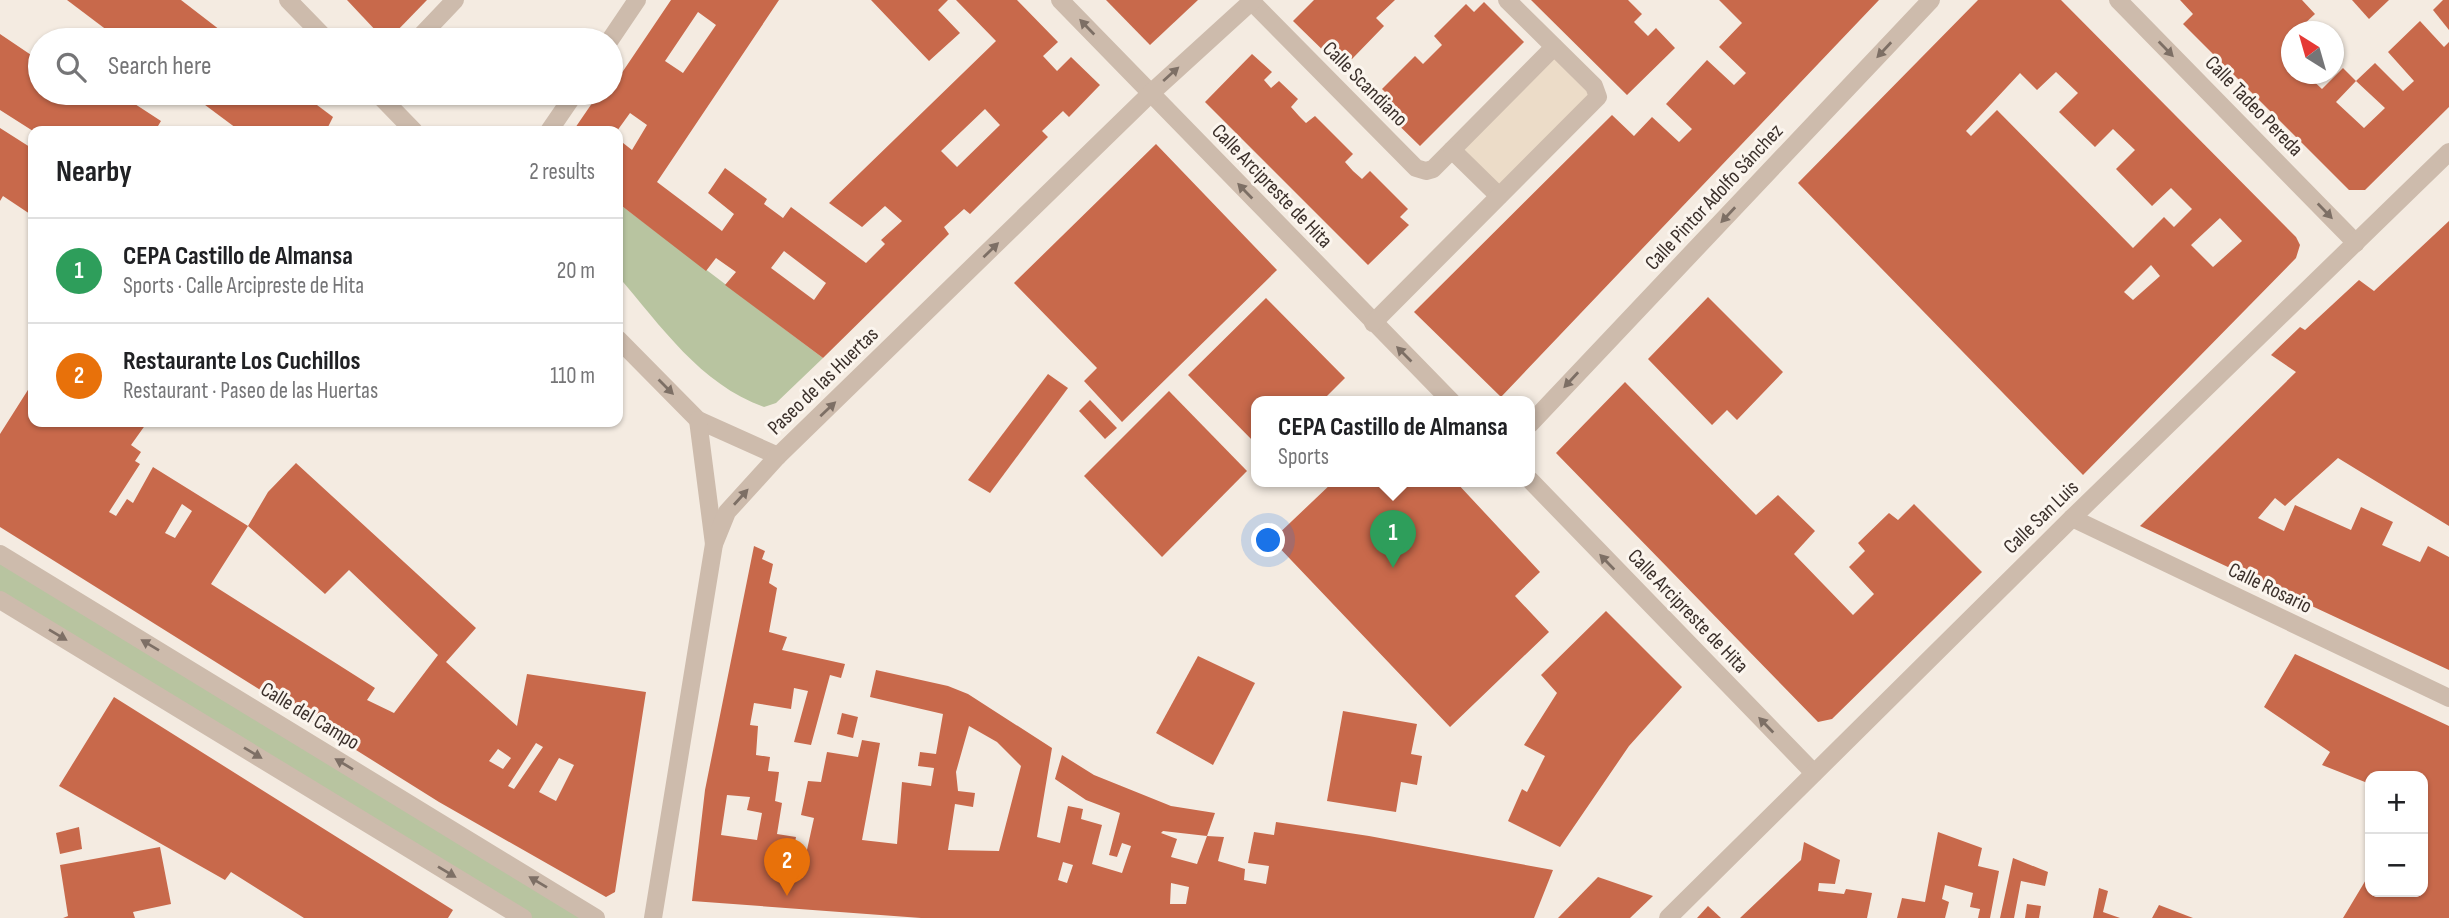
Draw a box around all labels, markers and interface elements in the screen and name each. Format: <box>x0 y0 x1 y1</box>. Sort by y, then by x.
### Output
one-way arrow <box>1079 19 1095 36</box>
north arrow <box>2281 21 2344 84</box>
search box <box>28 28 623 105</box>
street label: Calle Scandiano <box>1317 36 1413 132</box>
one-way arrow <box>2158 40 2174 57</box>
one-way arrow <box>1876 41 1893 58</box>
icon: search <box>52 48 90 86</box>
street label: Calle Tadeo Pereda <box>2200 50 2308 162</box>
text: Search here <box>108 51 211 82</box>
one-way arrow <box>1162 67 1179 83</box>
street label: Calle Pintor Adolfo Sánchez <box>1640 118 1789 275</box>
street label: Calle Arcipreste de Hita <box>1206 119 1338 253</box>
text: Nearby <box>56 154 132 190</box>
text: 2 results <box>529 158 595 186</box>
one-way arrow <box>1237 183 1253 200</box>
one-way arrow <box>2317 203 2334 220</box>
one-way arrow <box>1720 206 1736 223</box>
text: CEPA Castillo de Almansa <box>123 241 353 272</box>
one-way arrow <box>982 243 999 259</box>
text: 1 <box>74 257 84 285</box>
text: 20 m <box>557 257 595 285</box>
text: Sports · Calle Arcipreste de Hita <box>123 272 364 300</box>
street label: Paseo de las Huertas <box>762 322 884 440</box>
one-way arrow <box>1395 345 1412 362</box>
text: Restaurante Los Cuchillos <box>123 346 361 377</box>
text: 2 <box>74 362 84 390</box>
text: 110 m <box>550 362 595 390</box>
one-way arrow <box>1564 371 1580 388</box>
text: Restaurant · Paseo de las Huertas <box>123 377 378 405</box>
one-way arrow <box>657 379 674 396</box>
popup <box>1251 396 1535 487</box>
one-way arrow <box>819 402 836 418</box>
text: CEPA Castillo de Almansa <box>1278 412 1508 443</box>
text: Sports <box>1278 443 1329 471</box>
street label: Calle San Luis <box>1998 475 2084 559</box>
one-way arrow <box>733 488 749 506</box>
pin: 1 <box>1370 510 1416 568</box>
your location <box>1251 523 1285 557</box>
street label: Calle Arcipreste de Hita <box>1622 544 1754 678</box>
one-way arrow <box>1599 553 1616 570</box>
street label: Calle Rosario <box>2224 557 2316 619</box>
one-way arrow <box>49 629 68 642</box>
one-way arrow <box>140 639 159 652</box>
street label: Calle del Campo <box>256 677 364 755</box>
one-way arrow <box>1758 716 1775 733</box>
one-way arrow <box>243 747 262 760</box>
one-way arrow <box>334 757 353 770</box>
map controls <box>2365 771 2428 897</box>
button: + <box>2365 771 2428 834</box>
button: − <box>2365 834 2428 897</box>
pin: 2 <box>764 838 810 896</box>
one-way arrow <box>437 865 456 878</box>
one-way arrow <box>528 876 548 889</box>

